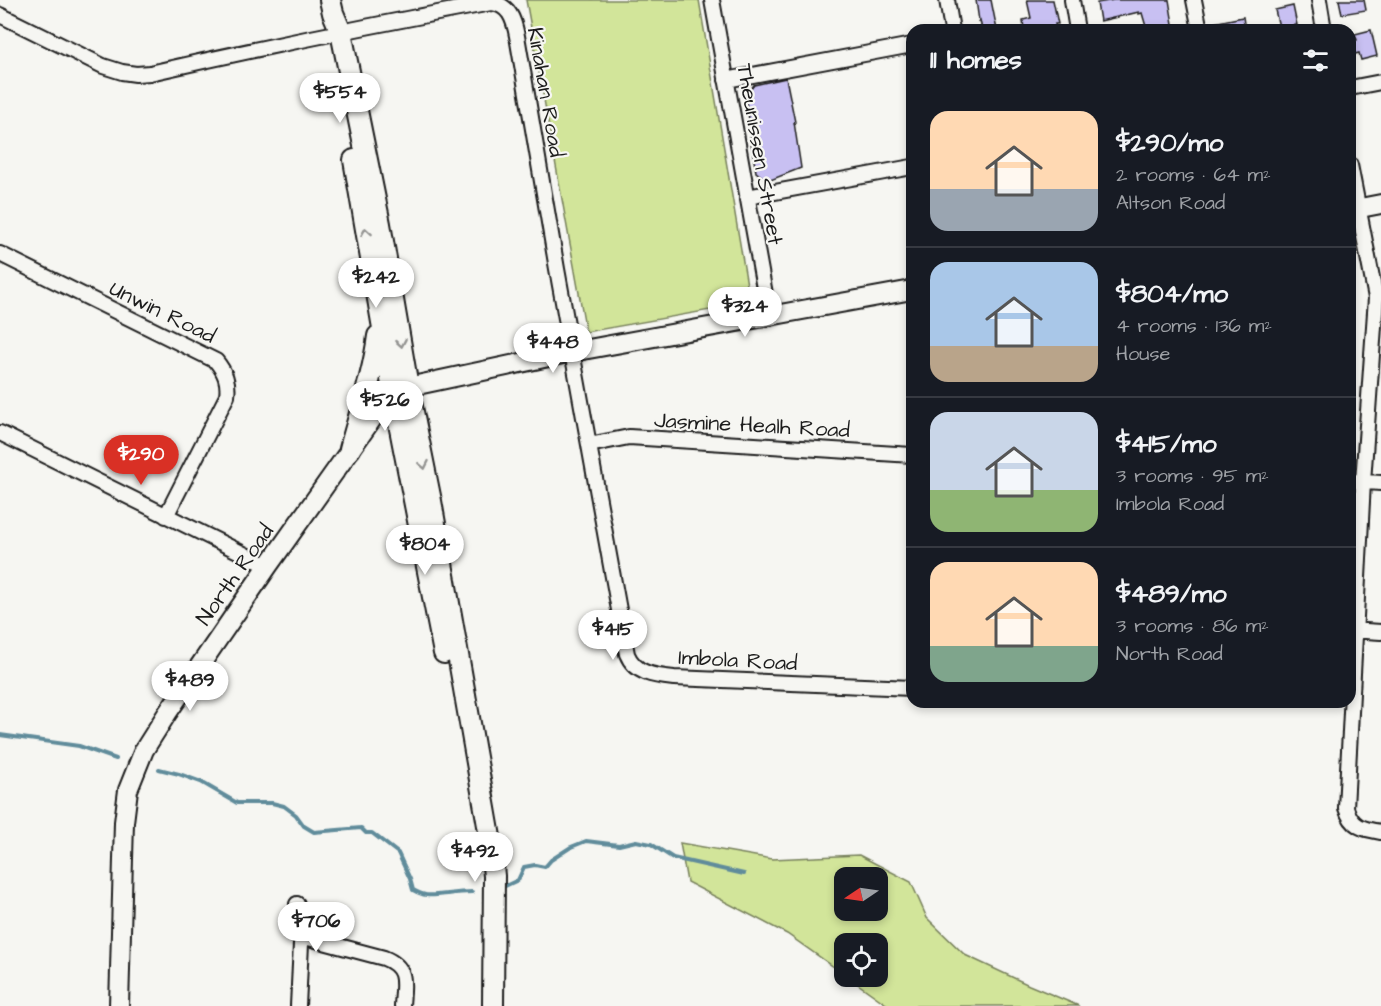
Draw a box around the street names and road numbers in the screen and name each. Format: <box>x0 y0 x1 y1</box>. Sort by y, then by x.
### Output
street label: Kinahan Road <box>519 25 572 160</box>
street label: Theunissen Street <box>728 61 791 247</box>
street label: Unwin Road <box>104 273 221 351</box>
street label: Jasmine Healh Road <box>653 405 851 446</box>
street label: North Road <box>189 518 282 632</box>
street label: Imbola Road <box>678 642 798 679</box>

